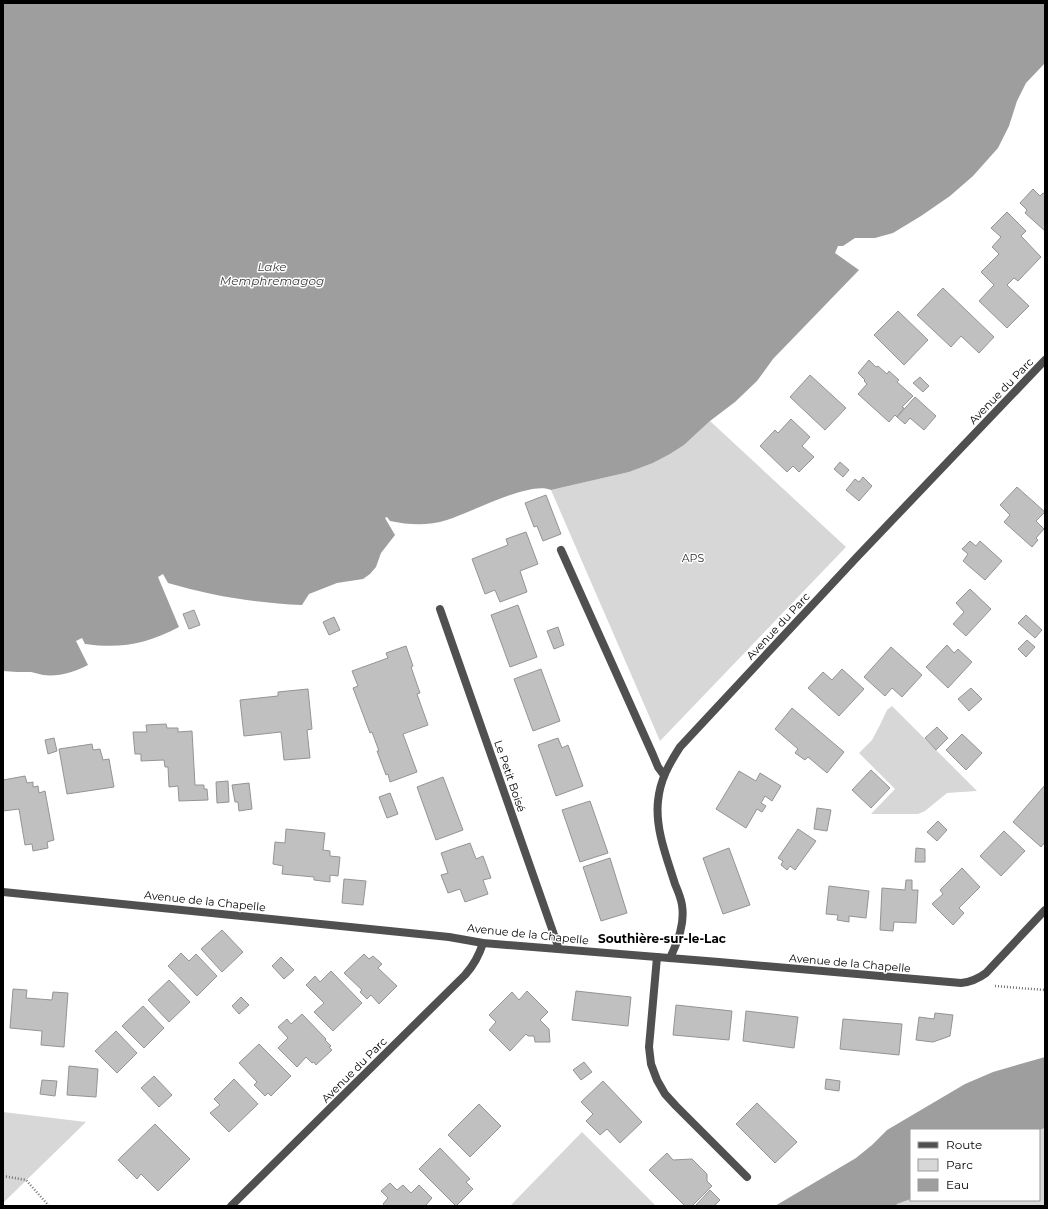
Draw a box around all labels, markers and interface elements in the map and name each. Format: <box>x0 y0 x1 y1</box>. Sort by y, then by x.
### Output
water label: Lake Memphremagog <box>220 259 324 288</box>
street label: Avenue du Parc <box>966 355 1036 427</box>
park label: APS <box>682 551 705 565</box>
street label: Avenue du Parc <box>743 589 813 663</box>
street label: Le Petit Boisé <box>491 738 529 814</box>
street label: Avenue de la Chapelle <box>144 888 267 914</box>
street label: Avenue de la Chapelle <box>467 921 590 947</box>
district label: Southière-sur-le-Lac <box>598 931 726 946</box>
street label: Avenue de la Chapelle <box>789 951 912 975</box>
street label: Avenue du Parc <box>318 1034 390 1106</box>
legend <box>910 1129 1040 1201</box>
text: Route <box>946 1137 982 1152</box>
text: Parc <box>946 1157 973 1172</box>
text: Eau <box>946 1177 969 1192</box>

